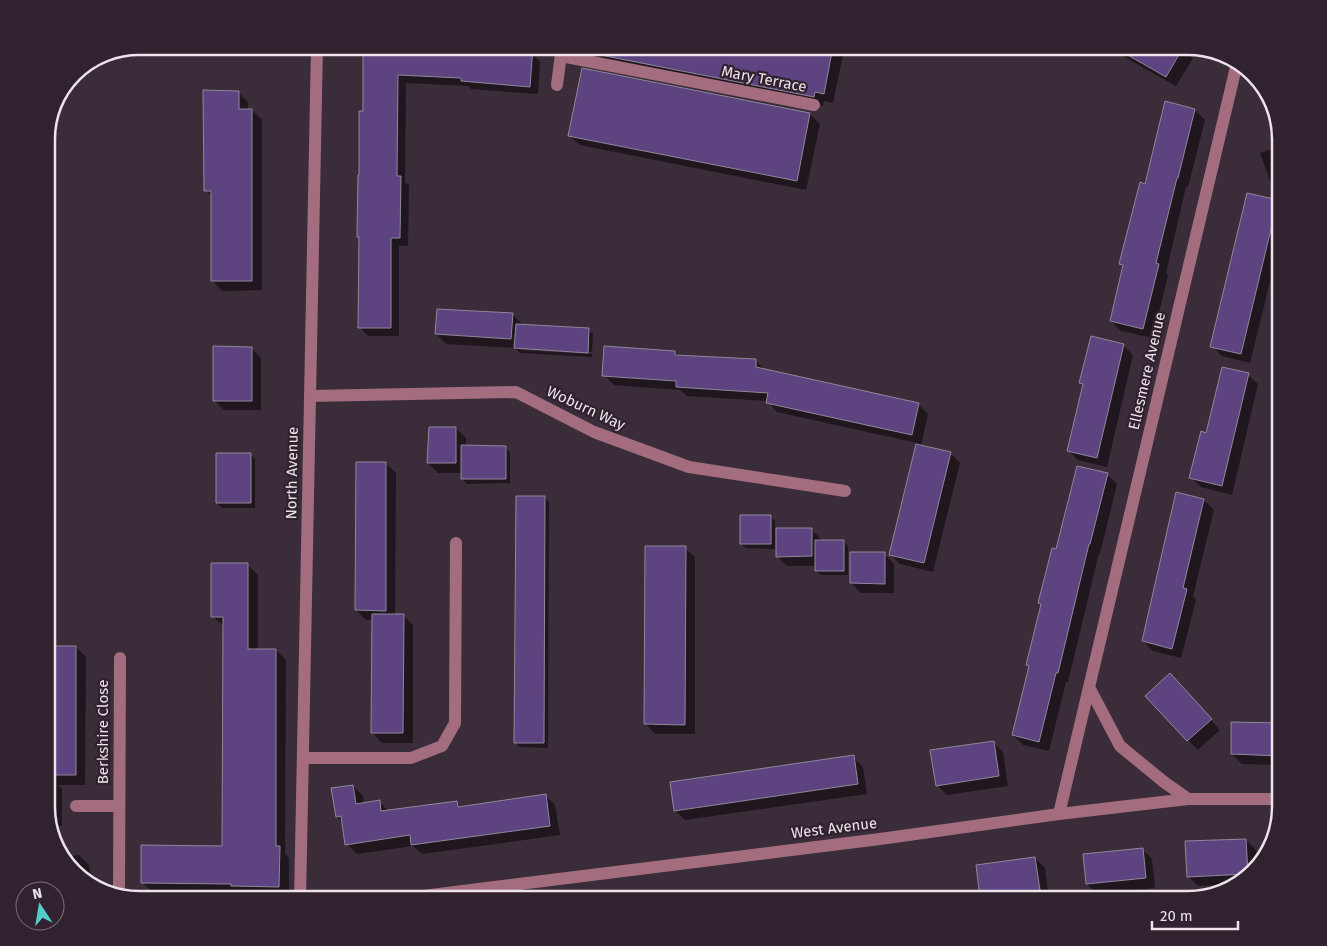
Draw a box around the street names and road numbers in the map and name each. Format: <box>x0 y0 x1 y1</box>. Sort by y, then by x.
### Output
street label: Mary Terrace <box>720 62 808 96</box>
street label: Ellesmere Avenue <box>1125 310 1169 432</box>
street label: Woburn Way <box>544 382 629 434</box>
street label: North Avenue <box>282 426 302 520</box>
street label: Berkshire Close <box>94 680 112 784</box>
street label: West Avenue <box>790 814 878 842</box>

